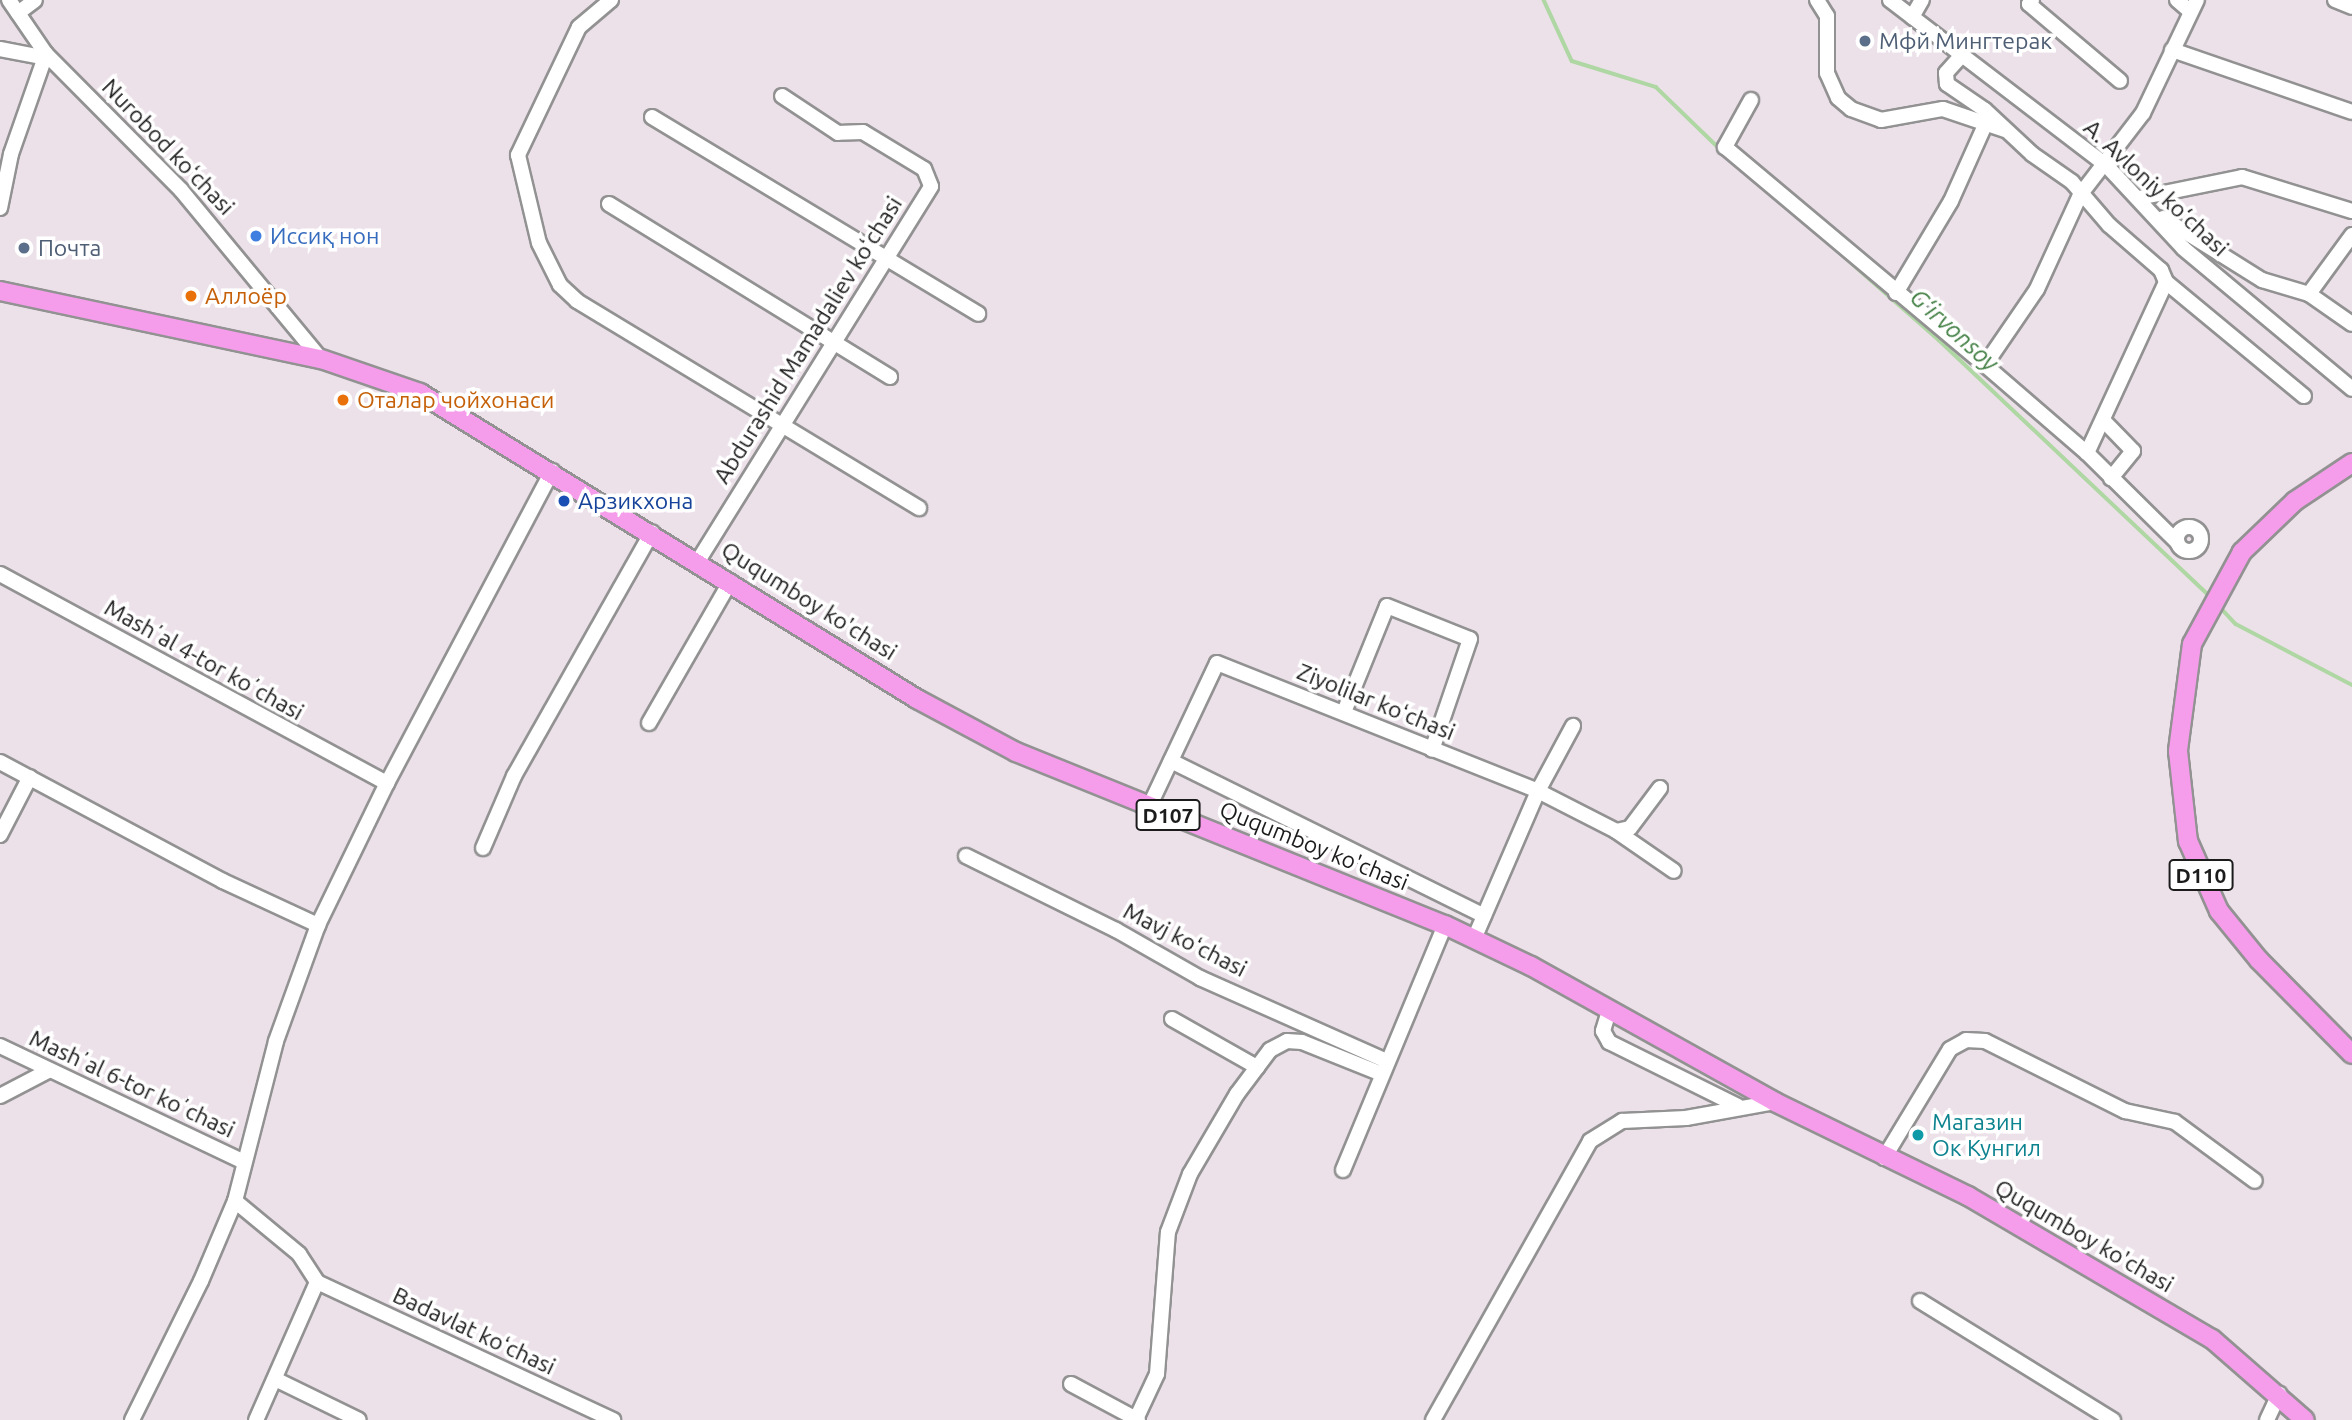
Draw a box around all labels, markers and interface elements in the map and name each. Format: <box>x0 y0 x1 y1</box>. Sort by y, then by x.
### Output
place label: Мфй Мингтерак <box>1879 27 2052 55</box>
marker: Мфй Мингтерак <box>1857 33 1873 49</box>
street label: Nurobod koʻchasi <box>96 73 240 221</box>
street label: A. Avloniy ko‘chasi <box>2078 114 2234 262</box>
street label: Abdurashid Mamadaliev koʻchasi <box>708 191 908 489</box>
place label: Иссиқ нон <box>270 222 379 250</box>
marker: Иссиқ нон <box>248 228 264 244</box>
place label: Почта <box>38 234 101 262</box>
marker: Почта <box>16 240 32 256</box>
place label: Аллоёр <box>205 282 287 310</box>
water label: G‘irvonsoy <box>1904 283 2004 377</box>
marker: Аллоёр <box>183 288 199 304</box>
place label: Оталар чойхонаси <box>357 386 554 414</box>
marker: Оталар чойхонаси <box>335 392 351 408</box>
place label: Арзикхона <box>578 487 693 515</box>
marker: Арзикхона <box>556 493 572 509</box>
street label: Ququmboy ko'chasi <box>716 536 902 666</box>
street label: Mashʼal 4-tor koʼchasi <box>100 594 308 726</box>
street label: Ziyolilar koʻchasi <box>1293 658 1459 746</box>
street label: Ququmboy ko'chasi <box>1215 795 1413 897</box>
road number: D107 <box>1135 798 1201 832</box>
road number: D110 <box>2168 858 2234 892</box>
street label: Mavj koʻchasi <box>1119 897 1251 983</box>
street label: Mashʼal 6-tor koʼchasi <box>25 1024 239 1144</box>
place label: Магазин Ок Кунгил <box>1932 1108 2041 1162</box>
marker: Магазин Ок Кунгил <box>1910 1127 1926 1143</box>
street label: Ququmboy ko'chasi <box>1990 1174 2178 1298</box>
street label: Badavlat koʻchasi <box>388 1281 560 1381</box>

